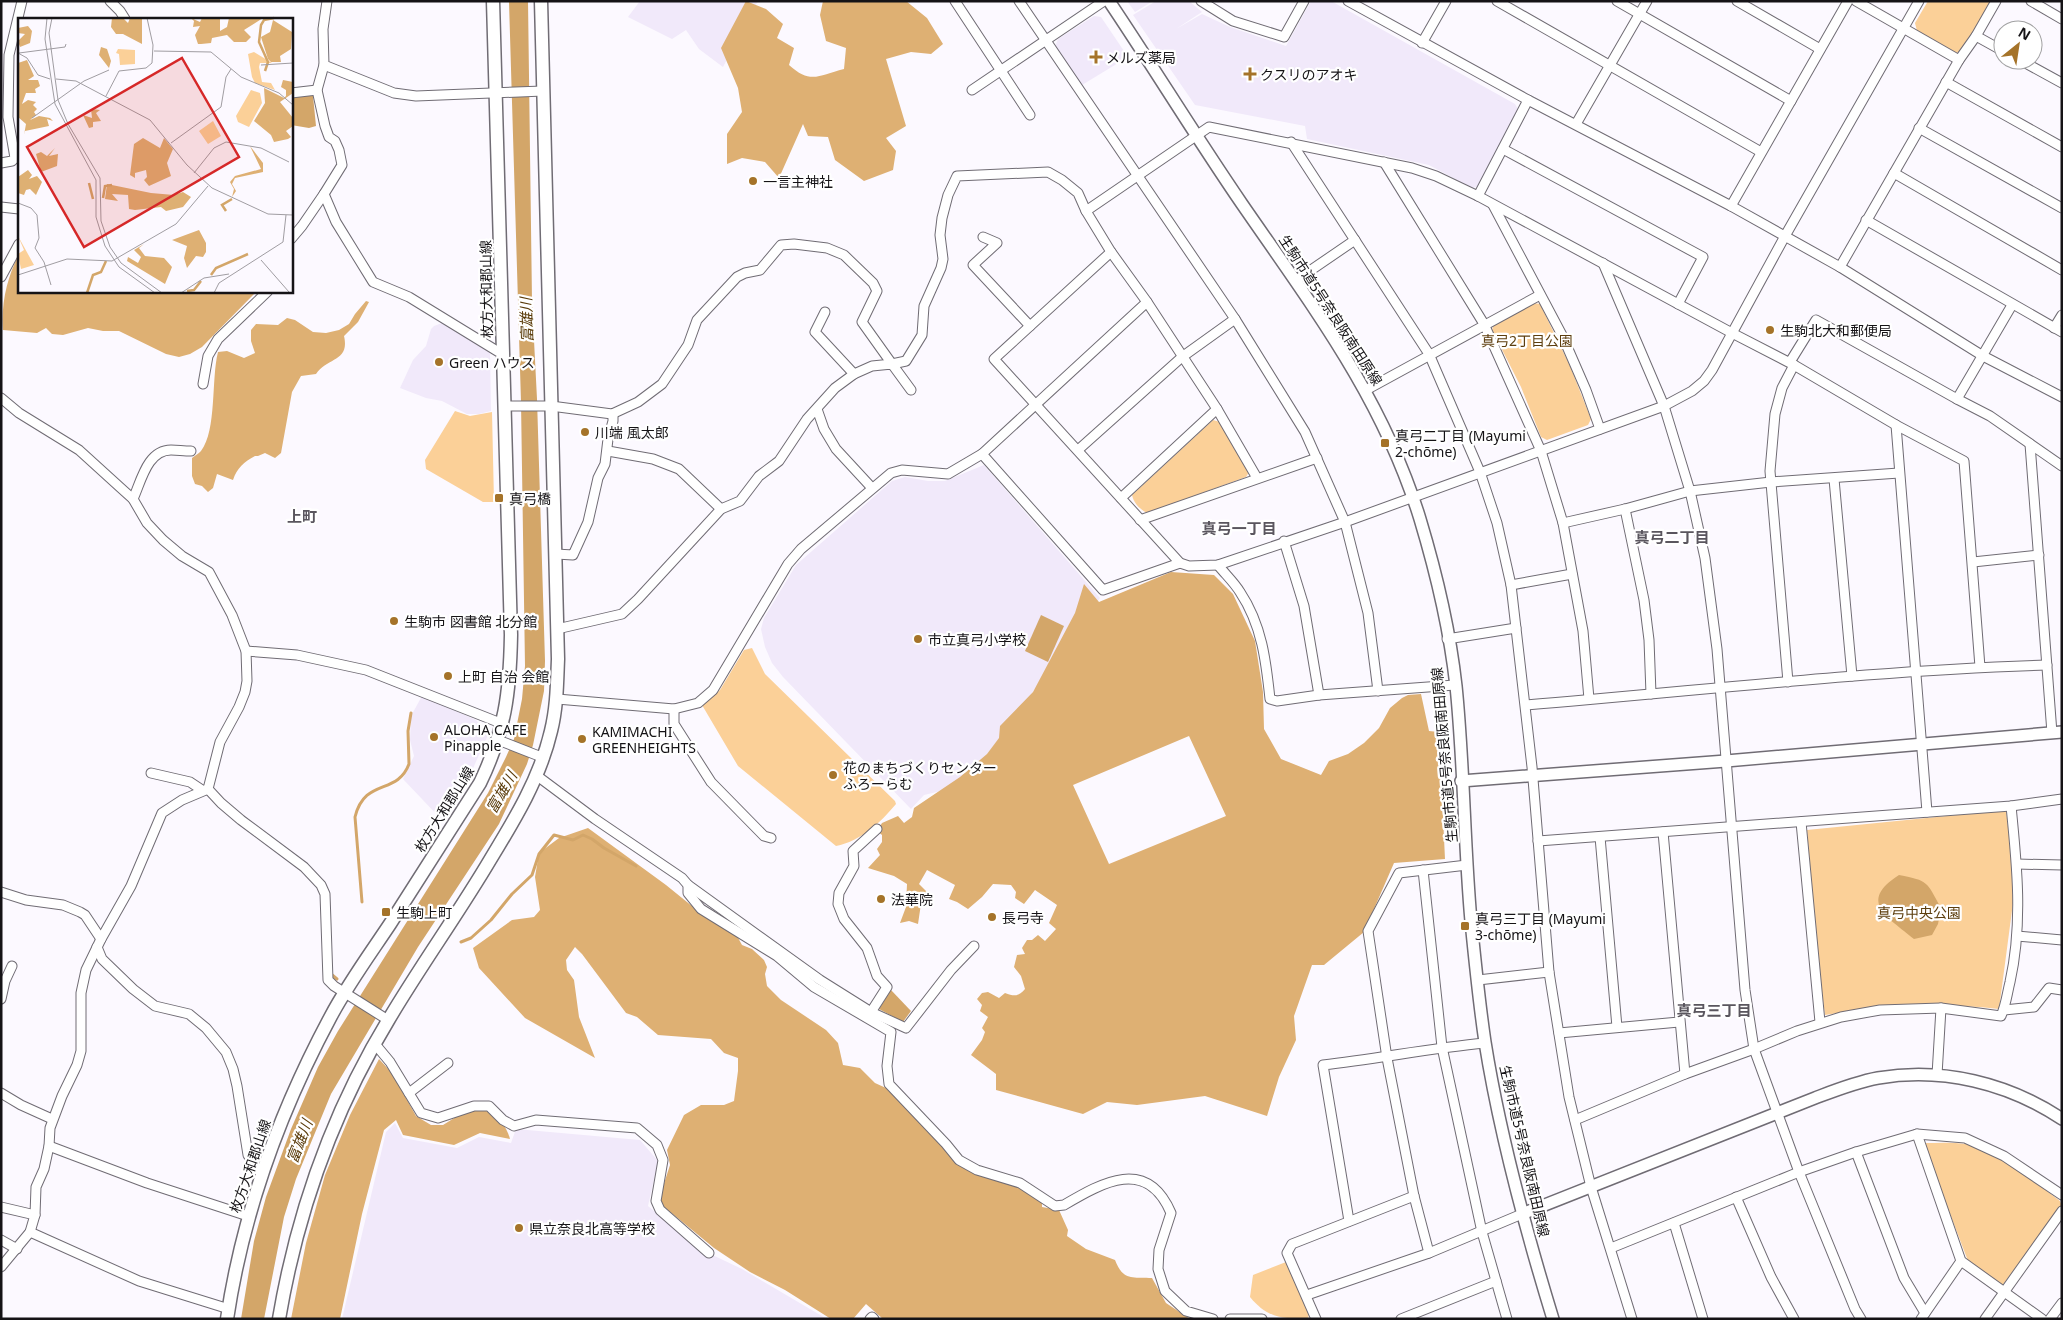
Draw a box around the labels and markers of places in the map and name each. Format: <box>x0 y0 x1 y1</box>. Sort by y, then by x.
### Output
place label: メルズ薬局 <box>1106 48 1176 67</box>
marker: メルズ薬局 <box>1090 51 1102 63</box>
place label: クスリのアオキ <box>1260 65 1358 84</box>
marker: クスリのアオキ <box>1244 68 1256 80</box>
place label: 一言主神社 <box>763 172 833 191</box>
marker: 一言主神社 <box>747 175 759 187</box>
place label: 生駒北大和郵便局 <box>1780 321 1892 340</box>
marker: 生駒北大和郵便局 <box>1764 324 1776 336</box>
place label: Green ハウス <box>449 353 535 372</box>
marker: Green ハウス <box>433 356 445 368</box>
place label: 川端 風太郎 <box>595 423 669 442</box>
marker: 川端 風太郎 <box>579 426 591 438</box>
place label: 真弓二丁目 (Mayumi 2-chōme) <box>1395 426 1526 461</box>
marker: 真弓二丁目 (Mayumi 2-chōme) <box>1379 437 1391 449</box>
place label: 真弓橋 <box>509 489 551 508</box>
marker: 真弓橋 <box>493 492 505 504</box>
place label: 生駒市 図書館 北分館 <box>404 612 537 631</box>
marker: 生駒市 図書館 北分館 <box>388 615 400 627</box>
place label: 市立真弓小学校 <box>928 630 1026 649</box>
marker: 市立真弓小学校 <box>912 633 924 645</box>
place label: 上町 自治 会館 <box>458 667 549 686</box>
marker: 上町 自治 会館 <box>442 670 454 682</box>
place label: ALOHA CAFE Pinapple <box>444 720 527 755</box>
place label: KAMIMACHI GREENHEIGHTS <box>592 722 696 757</box>
marker: ALOHA CAFE Pinapple <box>428 731 440 743</box>
marker: KAMIMACHI GREENHEIGHTS <box>576 733 588 745</box>
place label: 花のまちづくりセンター ふろーらむ <box>843 758 997 793</box>
marker: 花のまちづくりセンター ふろーらむ <box>827 769 839 781</box>
place label: 法華院 <box>891 890 933 909</box>
marker: 法華院 <box>875 893 887 905</box>
place label: 生駒上町 <box>396 903 452 922</box>
marker: 生駒上町 <box>380 906 392 918</box>
place label: 長弓寺 <box>1002 908 1044 927</box>
place label: 真弓三丁目 (Mayumi 3-chōme) <box>1475 909 1606 944</box>
marker: 長弓寺 <box>986 911 998 923</box>
marker: 真弓三丁目 (Mayumi 3-chōme) <box>1459 920 1471 932</box>
place label: 県立奈良北高等学校 <box>529 1219 655 1238</box>
marker: 県立奈良北高等学校 <box>513 1222 525 1234</box>

